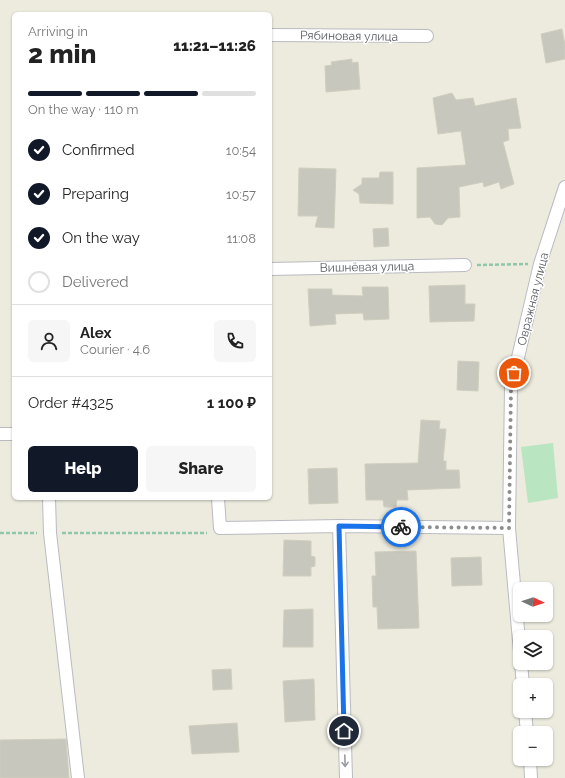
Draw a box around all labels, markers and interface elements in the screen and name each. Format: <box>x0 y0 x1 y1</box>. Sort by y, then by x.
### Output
text: Arriving in <box>28 24 88 39</box>
street label: Рябиновая улица <box>300 28 398 44</box>
text: 11:21–11:26 <box>173 37 256 55</box>
text: 2 min <box>28 39 96 69</box>
text: On the way · 110 m <box>28 102 139 117</box>
icon: check <box>28 139 50 161</box>
text: Confirmed <box>62 141 135 159</box>
text: 10:54 <box>226 143 256 158</box>
icon: check <box>28 183 50 205</box>
text: Preparing <box>62 185 129 203</box>
text: 10:57 <box>226 187 256 202</box>
icon: check <box>28 227 50 249</box>
text: On the way <box>62 229 140 247</box>
text: 11:08 <box>227 231 256 246</box>
street label: Овражная улица <box>515 251 551 347</box>
street label: Вишнёвая улица <box>320 259 414 275</box>
text: Delivered <box>62 273 129 291</box>
button: person <box>28 320 70 362</box>
button: phone <box>214 320 256 362</box>
text: Alex <box>80 324 111 342</box>
text: Courier · 4.6 <box>80 342 150 357</box>
pin <box>497 356 531 390</box>
icon: bag <box>503 362 525 384</box>
text: Order #4325 <box>28 394 113 412</box>
text: 1 100 ₽ <box>207 394 256 412</box>
button: Help <box>28 446 138 492</box>
button: Share <box>146 446 256 492</box>
courier <box>381 507 421 547</box>
icon: bike <box>390 516 412 538</box>
north arrow <box>513 582 553 622</box>
map controls <box>513 582 553 766</box>
button: layers <box>513 630 553 670</box>
button: + <box>513 678 553 718</box>
pin <box>327 714 361 748</box>
icon: home <box>333 720 355 742</box>
button: − <box>513 726 553 766</box>
one-way arrow <box>341 754 349 767</box>

